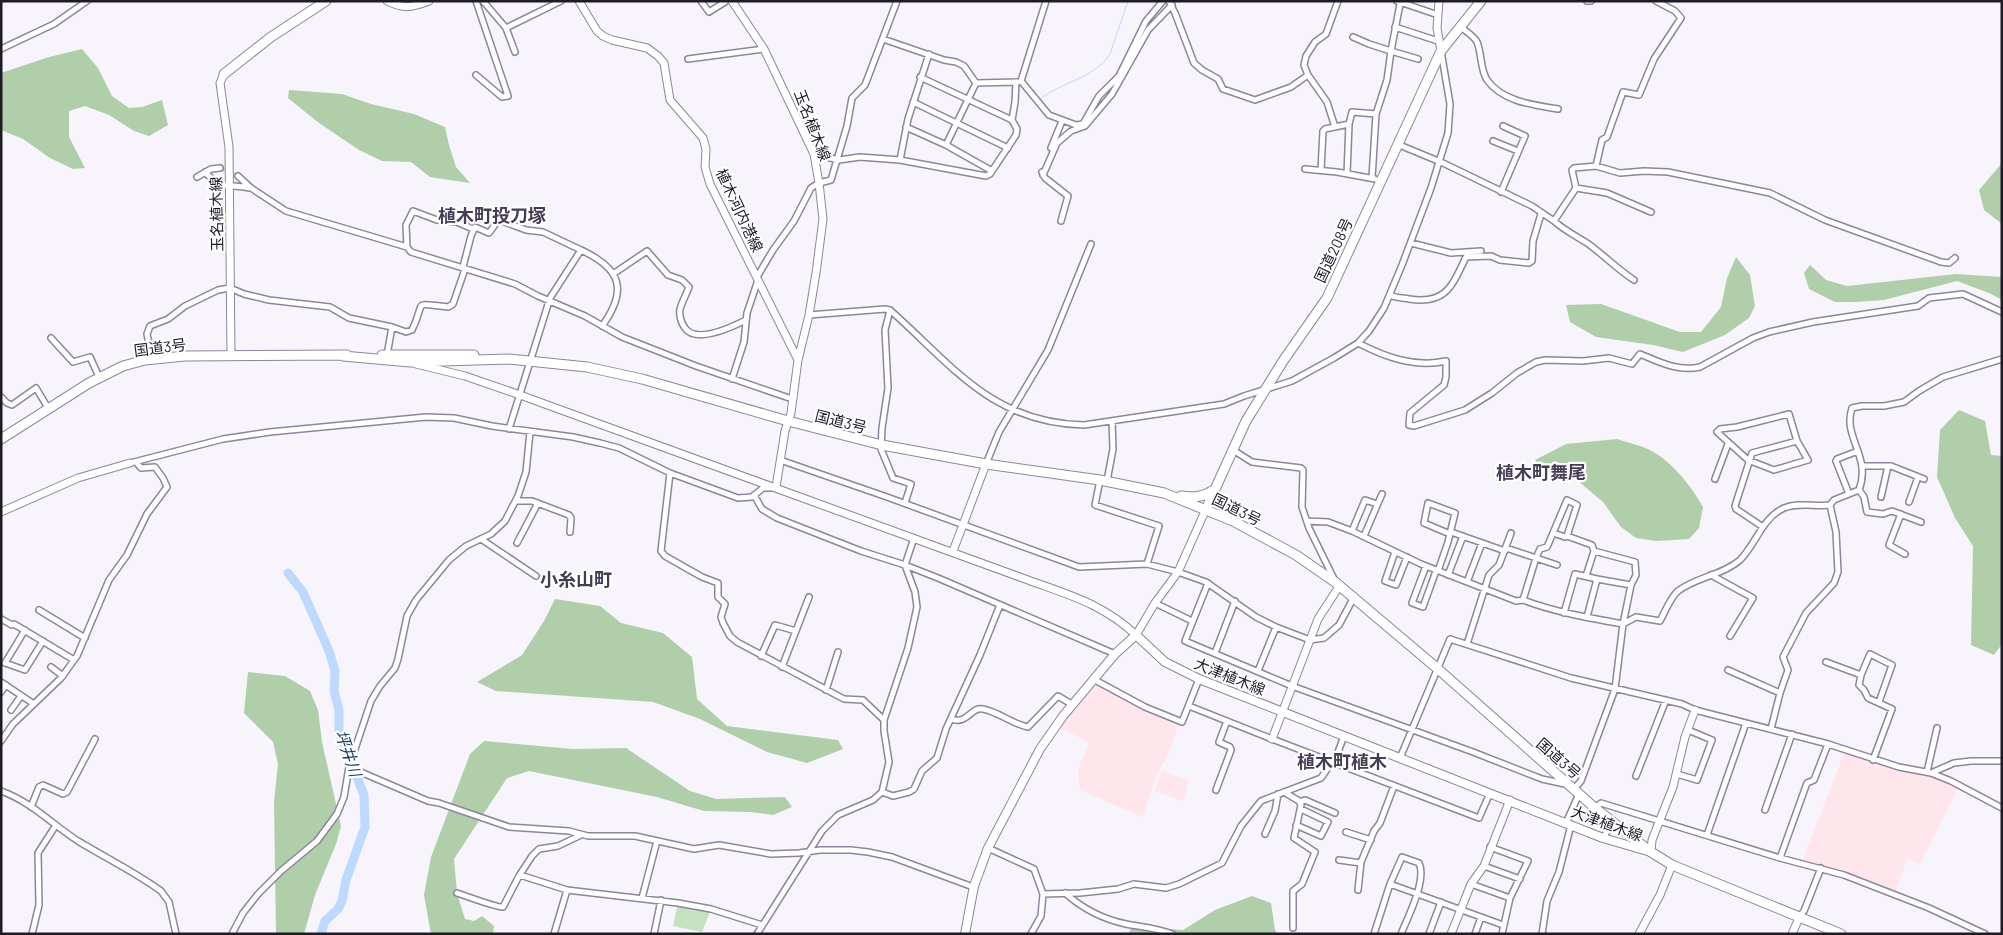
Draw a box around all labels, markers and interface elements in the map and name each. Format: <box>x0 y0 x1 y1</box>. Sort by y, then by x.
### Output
street label: 玉名植木線 <box>791 87 835 163</box>
street label: 植木河内港線 <box>713 165 767 255</box>
street label: 玉名植木線 <box>206 176 226 252</box>
district label: 植木町投刀塚 <box>438 204 546 226</box>
street label: 国道208号 <box>1310 215 1356 285</box>
street label: 国道3号 <box>133 335 187 359</box>
street label: 国道3号 <box>813 406 869 436</box>
district label: 植木町舞尾 <box>1496 461 1586 483</box>
street label: 国道3号 <box>1209 489 1265 529</box>
district label: 小糸山町 <box>540 568 612 590</box>
street label: 大津植木線 <box>1192 654 1268 698</box>
water label: 坪井川 <box>332 727 366 781</box>
street label: 国道3号 <box>1533 734 1585 782</box>
district label: 植木町植木 <box>1297 750 1387 772</box>
street label: 大津植木線 <box>1569 802 1645 844</box>

